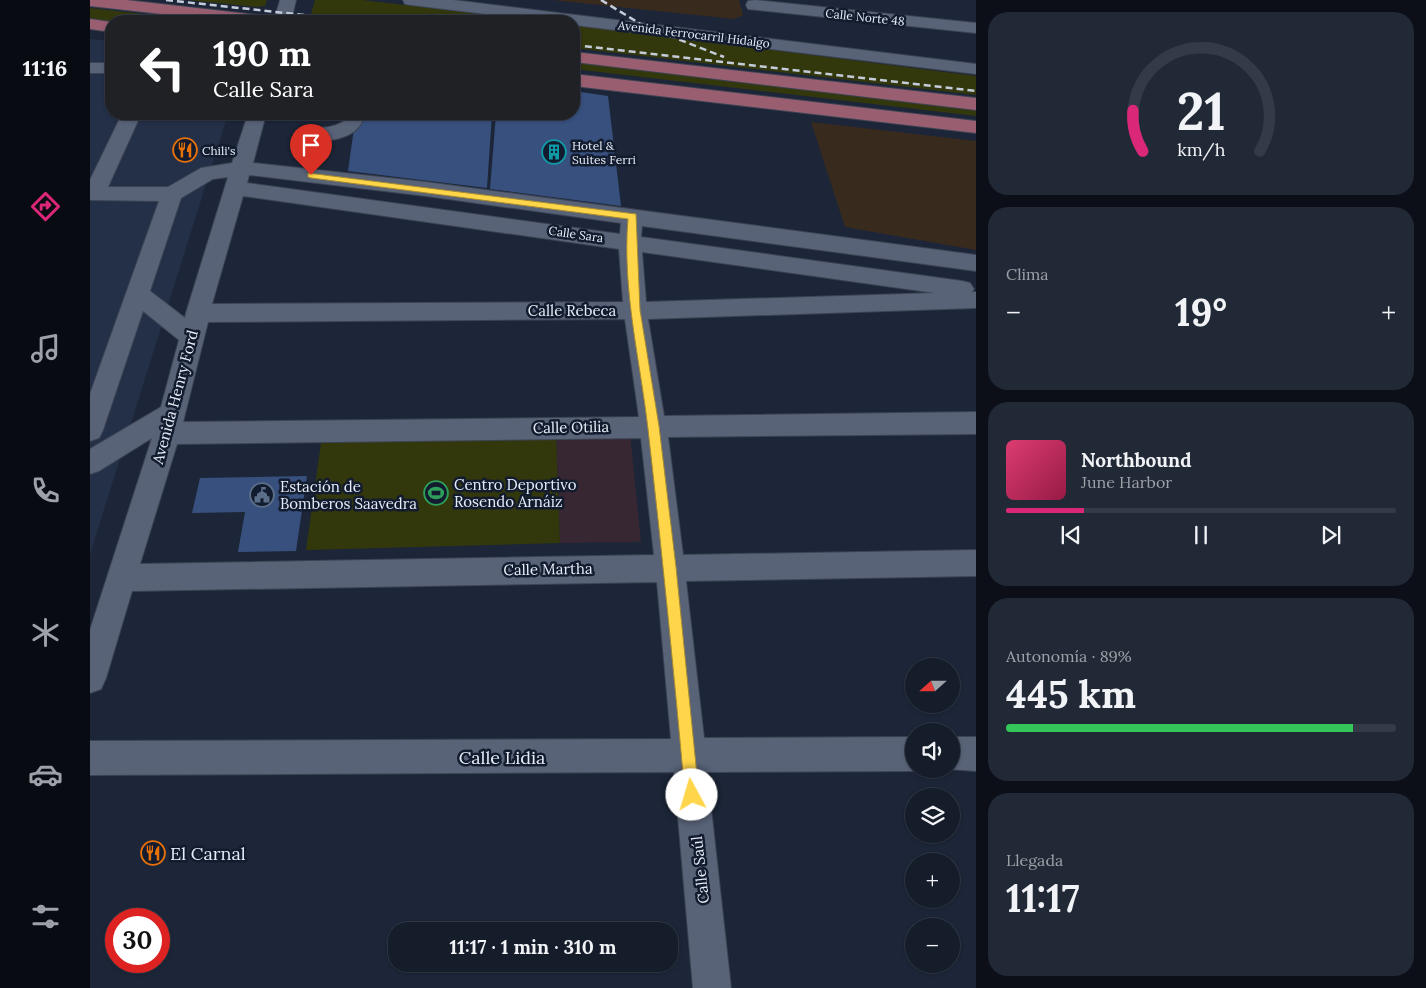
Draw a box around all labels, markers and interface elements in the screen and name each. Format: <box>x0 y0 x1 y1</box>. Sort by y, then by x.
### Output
street label: Calle Norte 48 <box>825 5 906 29</box>
street label: Avenida Ferrocarril Hidalgo <box>616 17 771 51</box>
text: 190 m <box>213 31 311 76</box>
icon: left <box>130 35 195 100</box>
text: 11:16 <box>23 54 67 82</box>
text: Calle Sara <box>213 75 314 103</box>
text: 21 <box>1177 78 1225 144</box>
pin <box>290 124 332 175</box>
icon: arrive <box>297 131 325 159</box>
restaurant icon: Chili's <box>172 137 198 163</box>
place label: Hotel & Suites Ferri <box>572 138 636 167</box>
text: km/h <box>1177 138 1225 161</box>
building icon: Hotel & Suites Ferri <box>541 139 567 165</box>
place label: Chili's <box>202 143 236 158</box>
icon: directions <box>28 189 63 224</box>
street label: Calle Sara <box>548 223 604 245</box>
text: Clima <box>1006 264 1049 284</box>
text: 19° <box>1175 288 1227 336</box>
text: − <box>1006 295 1021 331</box>
text: + <box>1381 295 1396 331</box>
street label: Calle Rebeca <box>528 301 616 320</box>
street label: Avenida Henry Ford <box>148 328 202 467</box>
icon: music <box>28 331 63 366</box>
street label: Calle Otilia <box>533 417 610 437</box>
text: Northbound <box>1081 448 1192 472</box>
text: June Harbor <box>1081 472 1172 492</box>
icon: phone <box>28 473 63 508</box>
place label: Centro Deportivo Rosendo Arnáiz <box>454 475 577 511</box>
place label: Estación de Bomberos Saavedra <box>280 477 417 513</box>
sports icon: Centro Deportivo Rosendo Arnáiz <box>423 480 449 506</box>
public building icon: Estación de Bomberos Saavedra <box>249 482 275 508</box>
icon: previous <box>1057 521 1085 549</box>
icon: pause <box>1187 521 1215 549</box>
icon: next <box>1317 521 1345 549</box>
street label: Calle Martha <box>503 559 593 579</box>
icon: climate <box>28 615 63 650</box>
text: Autonomía · 89% <box>1006 646 1132 666</box>
north arrow <box>905 658 960 712</box>
map controls <box>905 658 960 973</box>
text: 445 km <box>1006 670 1136 718</box>
button: sound <box>905 723 960 778</box>
street label: Calle Lidia <box>459 746 545 769</box>
icon: car <box>28 757 63 792</box>
position arrow <box>665 768 717 820</box>
button: layers <box>905 788 960 843</box>
street label: Calle Saúl <box>687 835 713 905</box>
restaurant icon: El Carnal <box>140 840 166 866</box>
place label: El Carnal <box>170 842 246 865</box>
text: Llegada <box>1006 850 1063 870</box>
button: + <box>905 853 960 908</box>
text: 11:17 <box>1006 874 1080 922</box>
icon: filters <box>28 899 63 934</box>
speed limit sign: 30 <box>105 908 170 973</box>
button: − <box>905 918 960 973</box>
text: 11:17 · 1 min · 310 m <box>450 935 616 959</box>

